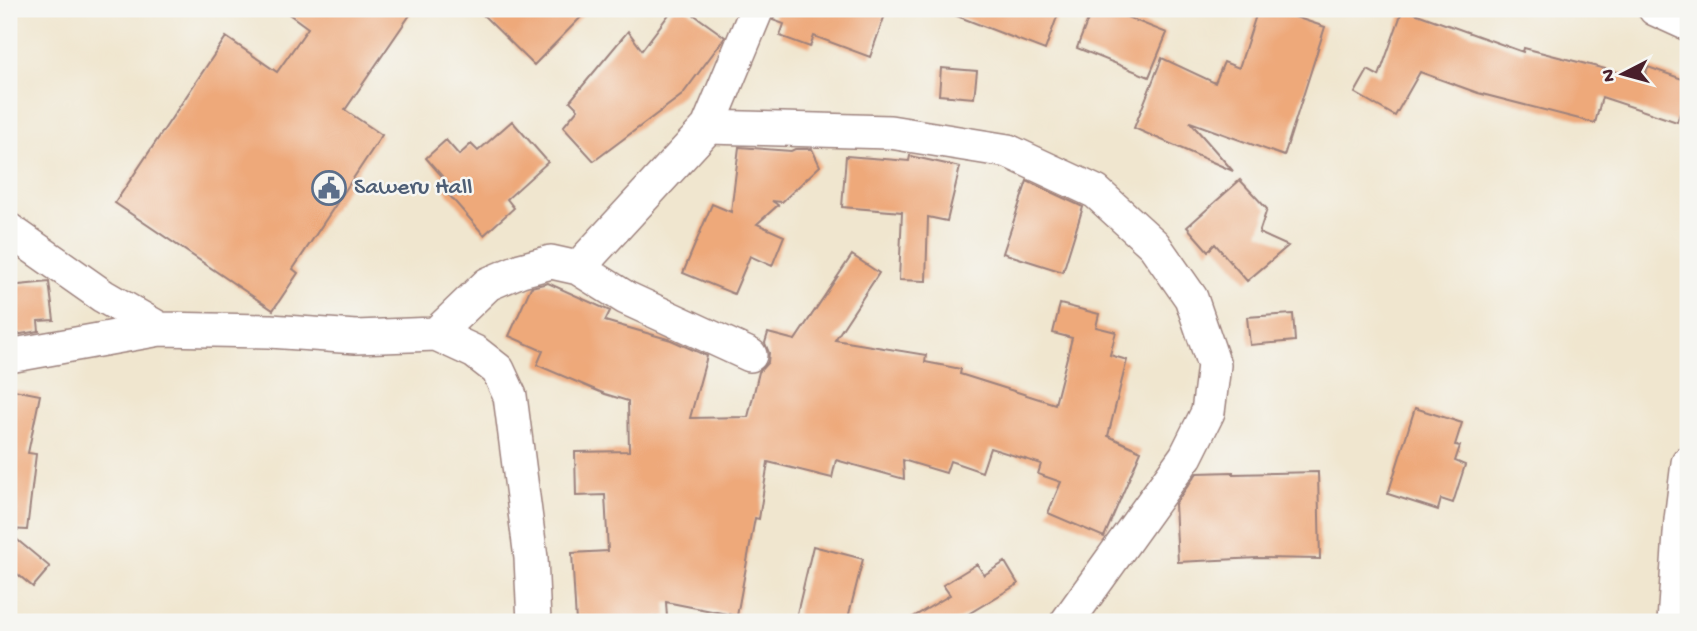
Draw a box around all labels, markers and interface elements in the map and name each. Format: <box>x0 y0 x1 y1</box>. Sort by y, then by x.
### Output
north arrow <box>1588 38 1658 108</box>
text: N <box>1597 68 1622 83</box>
public building icon: Saweru Hall <box>310 169 348 207</box>
place label: Saweru Hall <box>354 174 472 203</box>

